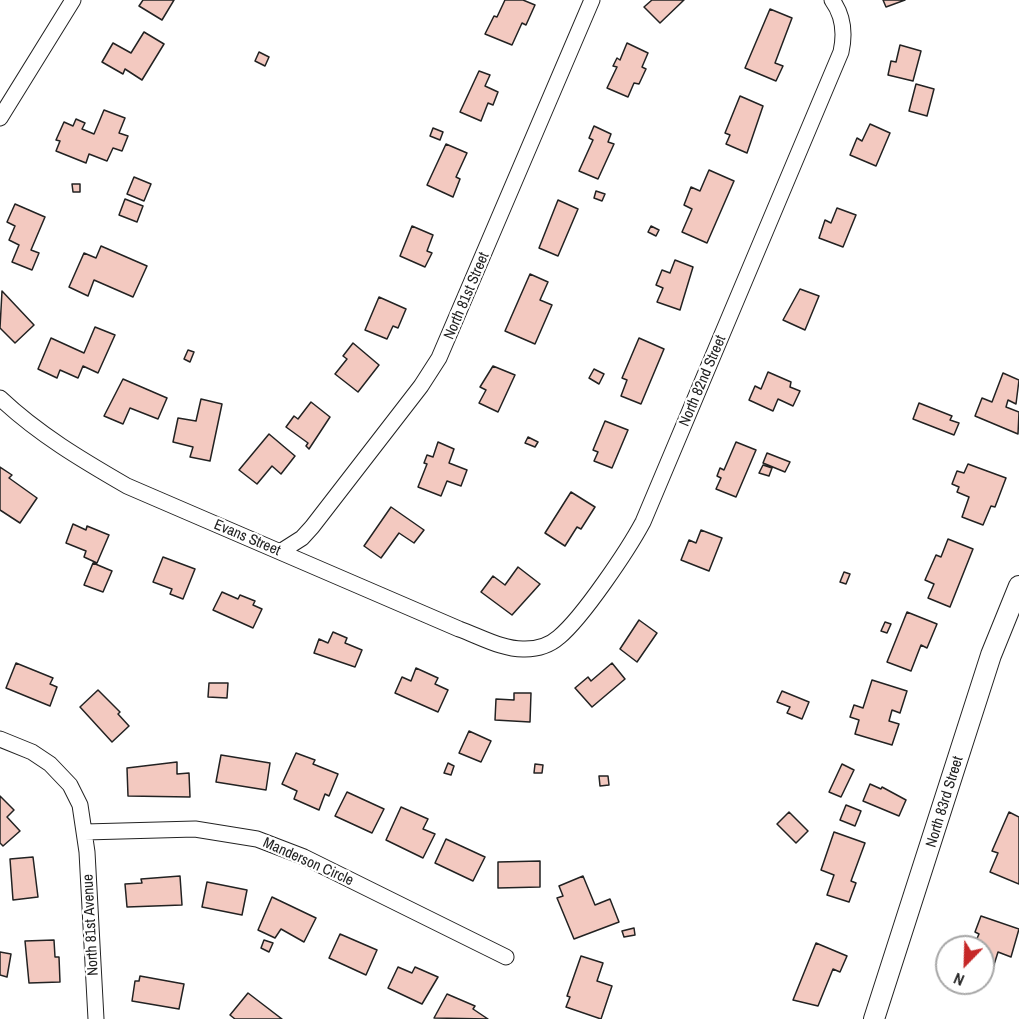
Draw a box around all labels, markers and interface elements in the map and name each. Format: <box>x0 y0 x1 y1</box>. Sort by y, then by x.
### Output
street label: North 81st Street <box>441 250 493 342</box>
street label: North 82nd Street <box>676 333 730 429</box>
street label: Evans Street <box>211 516 283 560</box>
street label: North 83rd Street <box>923 754 967 850</box>
street label: Manderson Circle <box>260 834 356 890</box>
street label: North 81st Avenue <box>79 874 103 976</box>
north arrow <box>935 935 995 995</box>
text: N <box>950 968 967 992</box>

